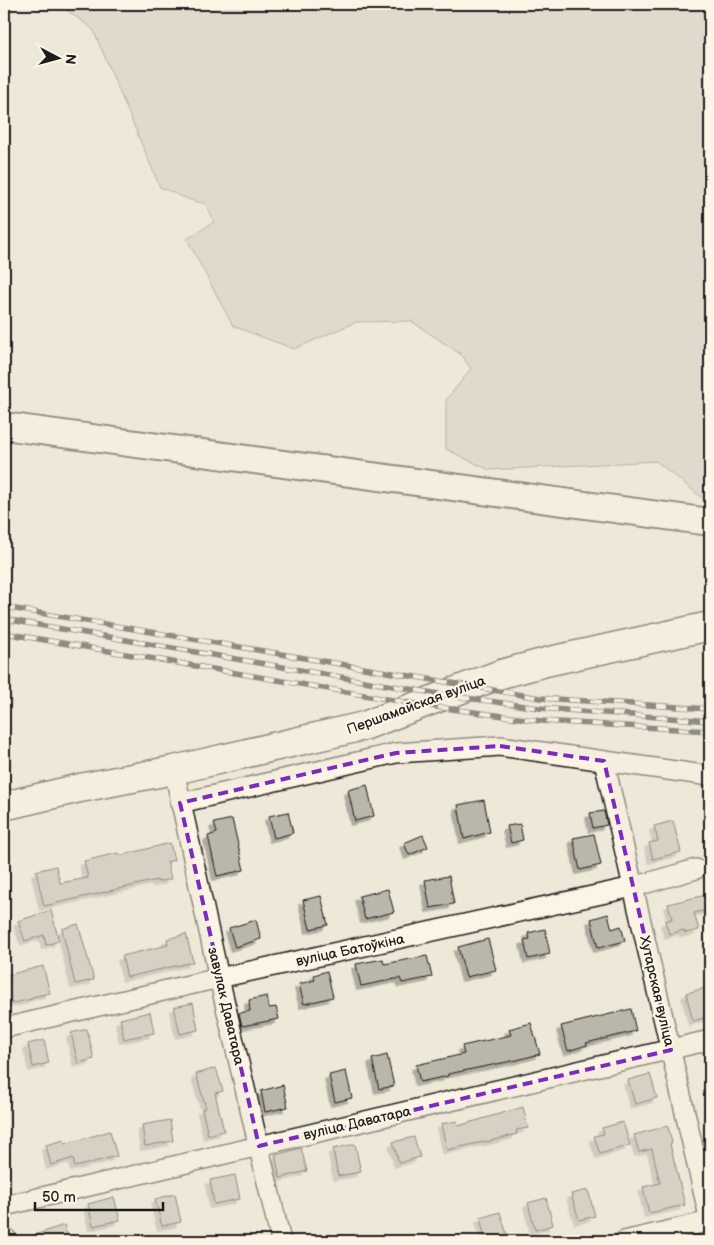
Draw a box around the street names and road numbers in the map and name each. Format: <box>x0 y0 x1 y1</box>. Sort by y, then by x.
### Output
street label: Першамайская вуліца <box>344 672 488 738</box>
street label: вуліца Батоўкіна <box>294 930 407 970</box>
street label: Хутарская вуліца <box>636 934 678 1049</box>
street label: завулак Даватара <box>204 945 248 1067</box>
street label: вуліца Даватара <box>302 1102 413 1144</box>

